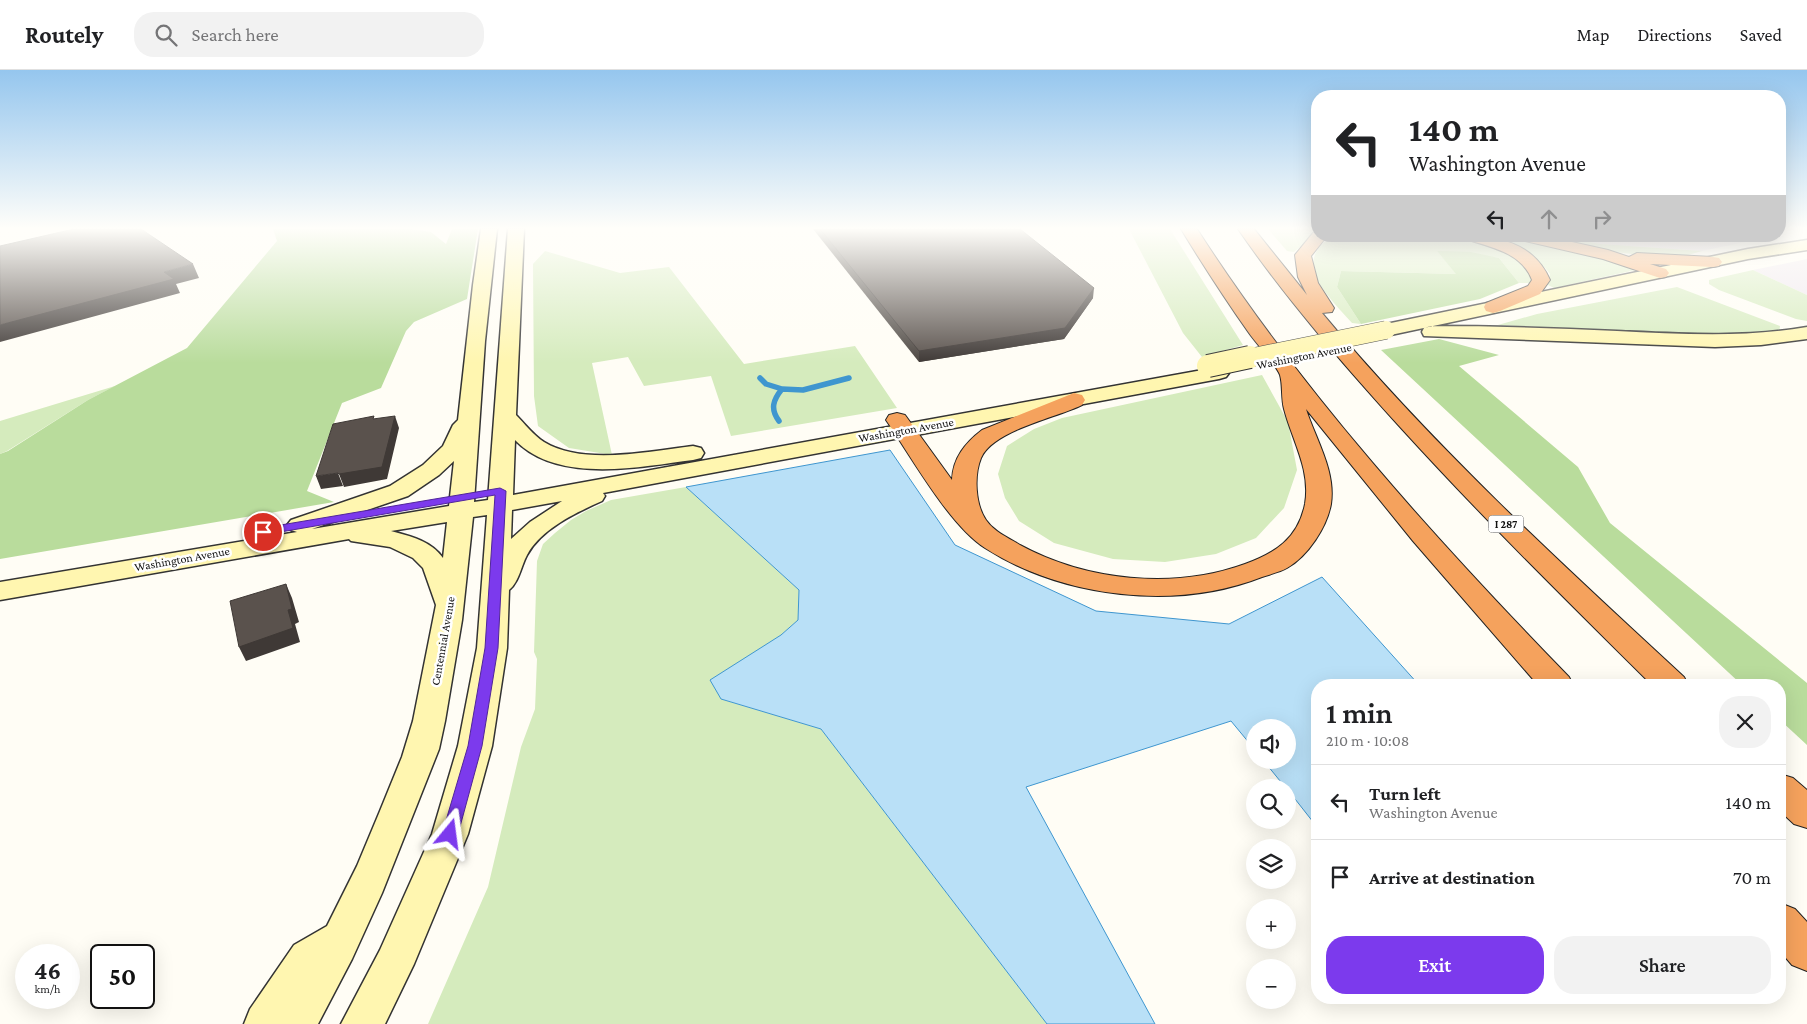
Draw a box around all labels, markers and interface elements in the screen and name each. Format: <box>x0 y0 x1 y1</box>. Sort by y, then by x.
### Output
search box <box>134 12 484 57</box>
text: Routely <box>25 21 104 48</box>
icon: search <box>152 21 180 49</box>
text: Search here <box>192 24 279 45</box>
text: Map <box>1577 25 1609 45</box>
text: Directions <box>1637 25 1712 45</box>
text: Saved <box>1740 25 1782 45</box>
icon: left <box>1326 110 1391 175</box>
text: 140 m <box>1409 110 1499 149</box>
text: Washington Avenue <box>1409 151 1586 176</box>
icon: left <box>1482 205 1510 233</box>
icon: ahead <box>1535 205 1563 233</box>
icon: right <box>1588 205 1616 233</box>
street label: Washington Avenue <box>1255 340 1353 372</box>
street label: Washington Avenue <box>857 415 955 445</box>
pin <box>242 511 284 553</box>
road number: I 287 <box>1488 516 1524 532</box>
icon: arrive <box>249 518 277 546</box>
street label: Washington Avenue <box>133 544 231 574</box>
street label: Centennial Avenue <box>428 595 458 687</box>
text: 1 min <box>1326 696 1393 729</box>
button: close <box>1719 696 1771 748</box>
map controls <box>1246 719 1296 1009</box>
button: sound <box>1246 719 1296 769</box>
text: 210 m · 10:08 <box>1326 732 1409 749</box>
button: search <box>1246 779 1296 829</box>
text: Turn left <box>1369 783 1441 804</box>
icon: left <box>1326 788 1354 816</box>
text: 140 m <box>1725 792 1771 813</box>
text: Washington Avenue <box>1369 804 1498 821</box>
position arrow <box>423 807 475 859</box>
button: layers <box>1246 839 1296 889</box>
icon: arrive <box>1326 863 1354 891</box>
text: Arrive at destination <box>1369 867 1535 888</box>
text: 70 m <box>1733 867 1771 888</box>
button: + <box>1246 899 1296 949</box>
button: Exit <box>1326 936 1544 994</box>
button: Share <box>1554 936 1771 994</box>
speed limit sign: 50 <box>90 944 155 1009</box>
text: 46 <box>34 957 61 984</box>
button: − <box>1246 959 1296 1009</box>
text: km/h <box>35 982 60 996</box>

